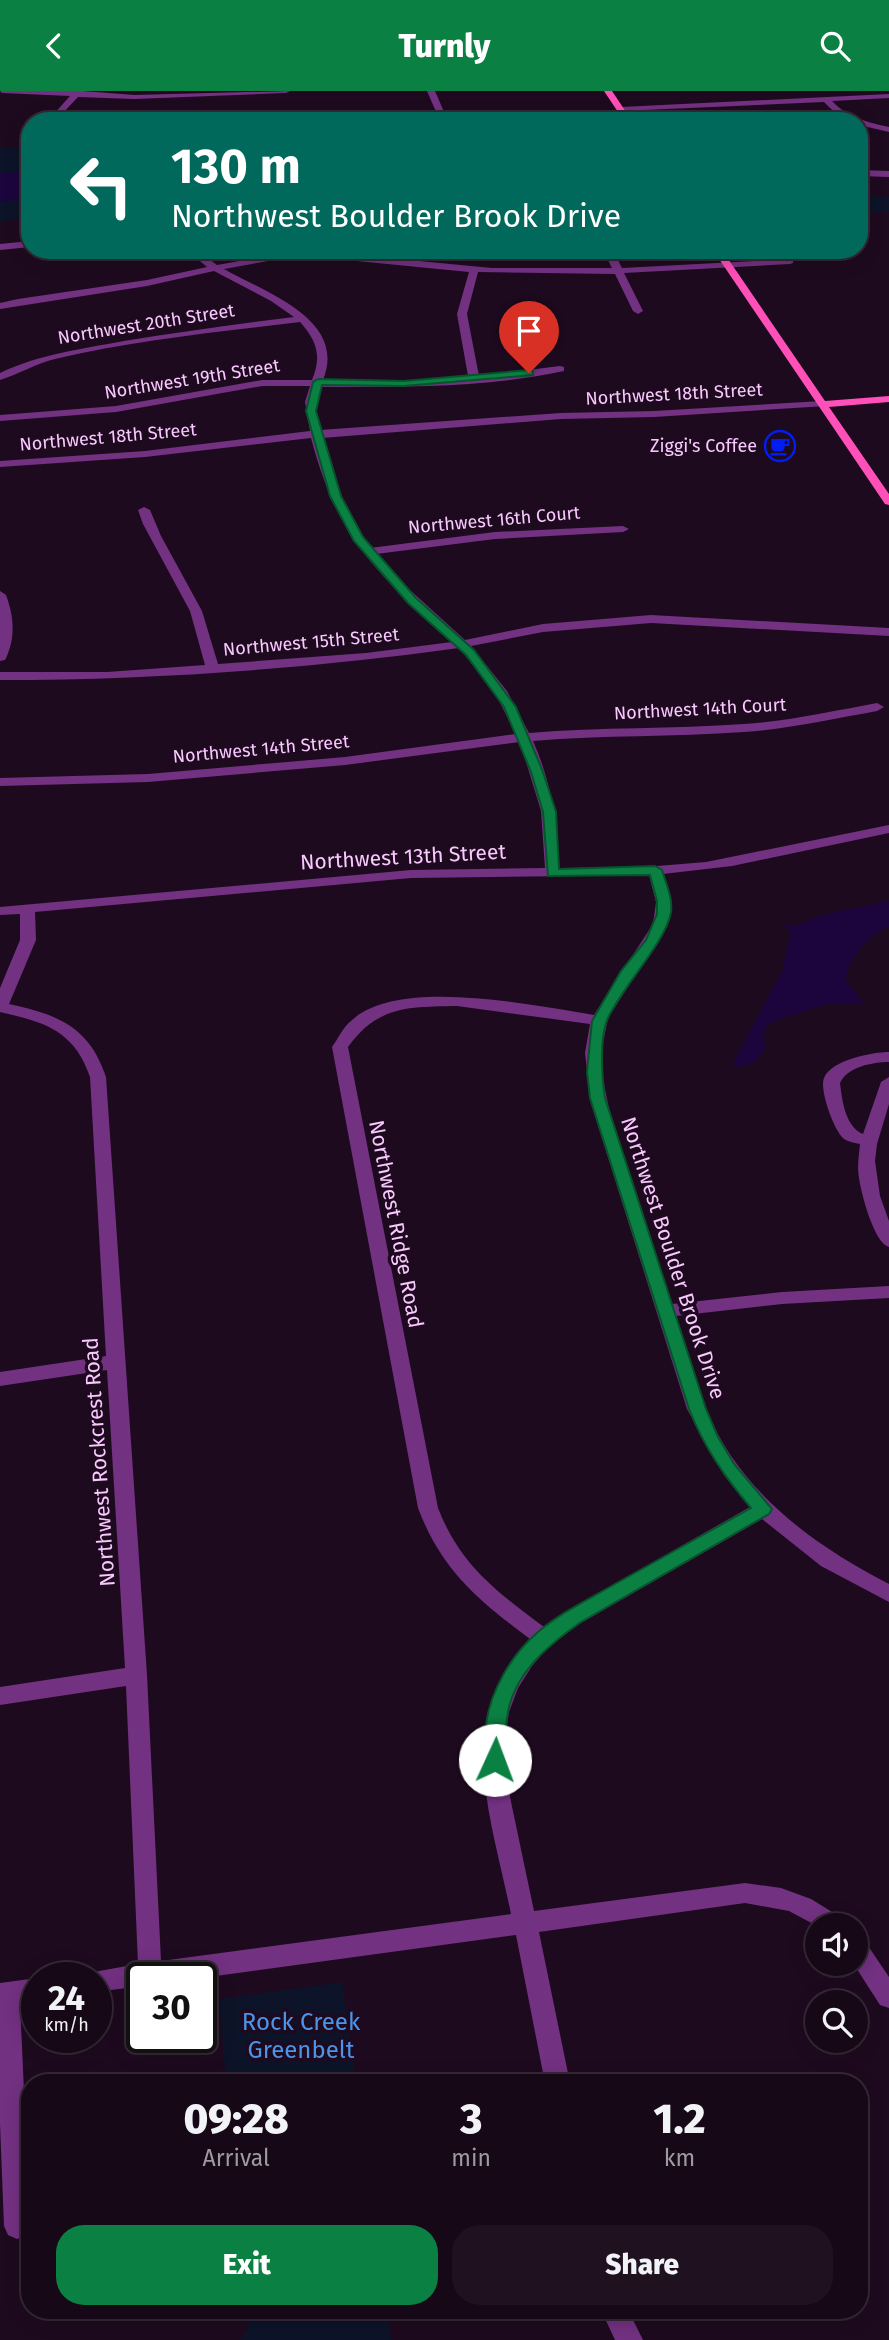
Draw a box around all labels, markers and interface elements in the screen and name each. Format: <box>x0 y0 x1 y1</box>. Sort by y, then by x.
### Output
icon: back <box>35 27 73 65</box>
text: Turnly <box>399 27 490 65</box>
icon: search <box>816 27 854 65</box>
text: 130 m <box>171 137 301 196</box>
icon: left <box>56 140 147 231</box>
text: Northwest Boulder Brook Drive <box>171 197 621 235</box>
street label: Northwest 20th Street <box>56 299 237 349</box>
pin <box>499 301 559 373</box>
icon: arrive <box>510 312 548 350</box>
street label: Northwest 19th Street <box>103 354 282 404</box>
street label: Northwest 18th Street <box>585 378 764 410</box>
street label: Northwest 18th Street <box>19 418 198 456</box>
cafe icon: Ziggi's Coffee <box>763 429 797 463</box>
place label: Ziggi's Coffee <box>650 435 757 457</box>
street label: Northwest 16th Court <box>407 501 581 538</box>
street label: Northwest 15th Street <box>222 623 400 661</box>
street label: Northwest 14th Court <box>613 693 787 724</box>
street label: Northwest 14th Street <box>172 730 351 768</box>
street label: Northwest 13th Street <box>299 839 507 875</box>
street label: Northwest Boulder Brook Drive <box>615 1114 731 1402</box>
street label: Northwest Ridge Road <box>363 1118 429 1330</box>
street label: Northwest Rockcrest Road <box>77 1337 121 1587</box>
position arrow <box>458 1723 532 1797</box>
map controls <box>805 1913 868 2053</box>
button: sound <box>805 1913 868 1976</box>
speed limit sign: 30 <box>126 1962 217 2053</box>
text: 24 <box>48 1977 85 2019</box>
button: search <box>805 1990 868 2053</box>
park label: Rock Creek Greenbelt <box>242 2008 361 2064</box>
text: km/h <box>44 2014 89 2036</box>
text: 09:28 <box>184 2094 289 2144</box>
text: 3 <box>460 2094 482 2144</box>
text: 1.2 <box>654 2094 705 2144</box>
text: Arrival <box>202 2144 270 2172</box>
text: min <box>451 2144 491 2172</box>
text: km <box>664 2144 695 2172</box>
button: Exit <box>56 2225 438 2305</box>
button: Share <box>452 2225 833 2305</box>

